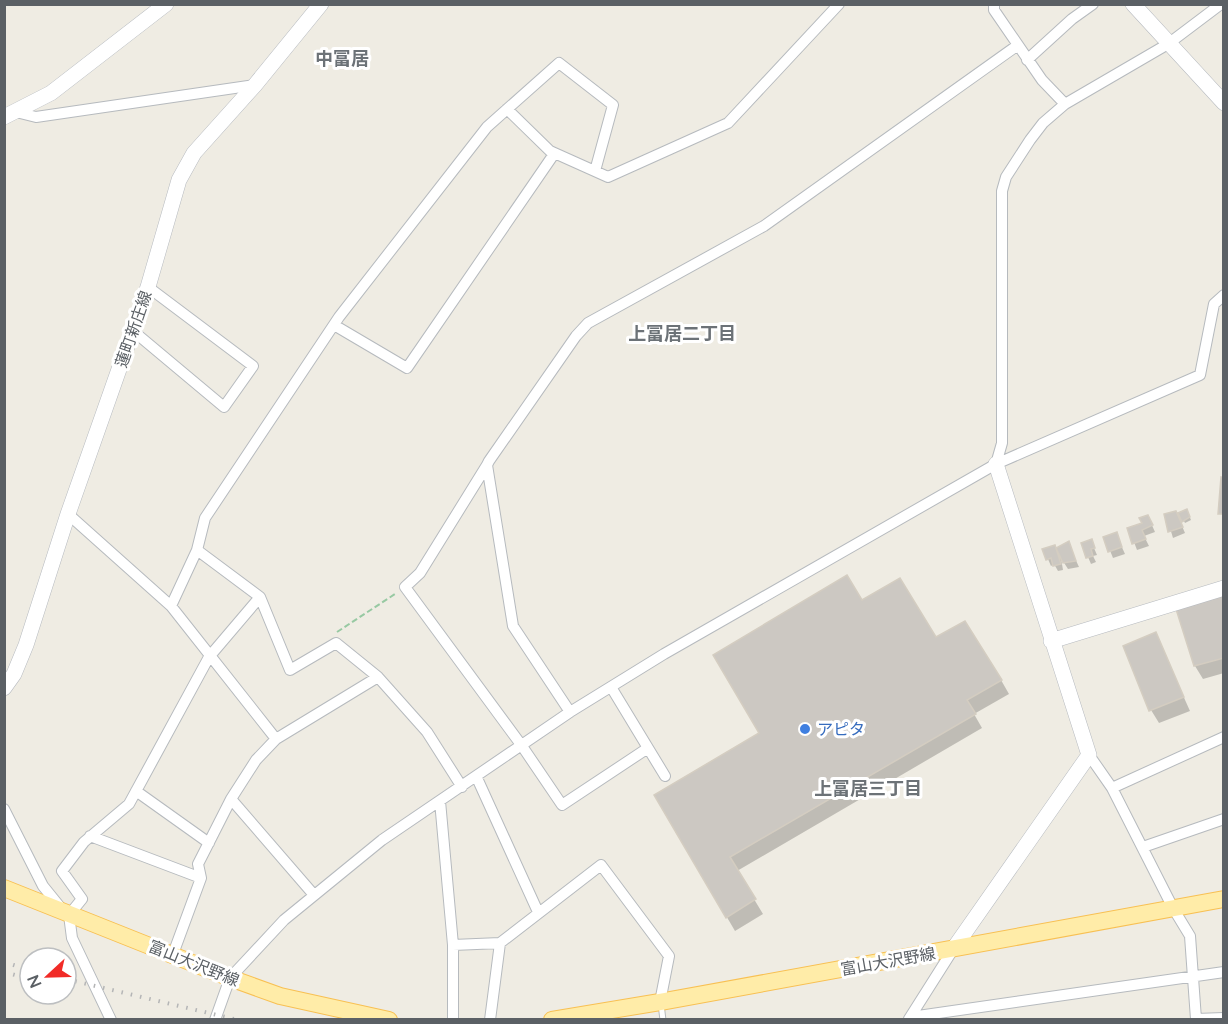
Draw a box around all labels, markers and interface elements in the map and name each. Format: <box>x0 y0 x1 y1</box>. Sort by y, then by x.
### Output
district label: 中冨居 <box>315 47 369 69</box>
street label: 蓮町新庄線 <box>111 288 155 370</box>
district label: 上冨居二丁目 <box>628 322 736 344</box>
place label: アピタ <box>817 719 865 738</box>
marker: アピタ <box>798 722 812 736</box>
district label: 上冨居三丁目 <box>814 777 922 799</box>
street label: 富山大沢野線 <box>146 936 242 989</box>
street label: 富山大沢野線 <box>839 943 937 978</box>
north arrow <box>18 946 78 1006</box>
text: N <box>23 973 45 991</box>

